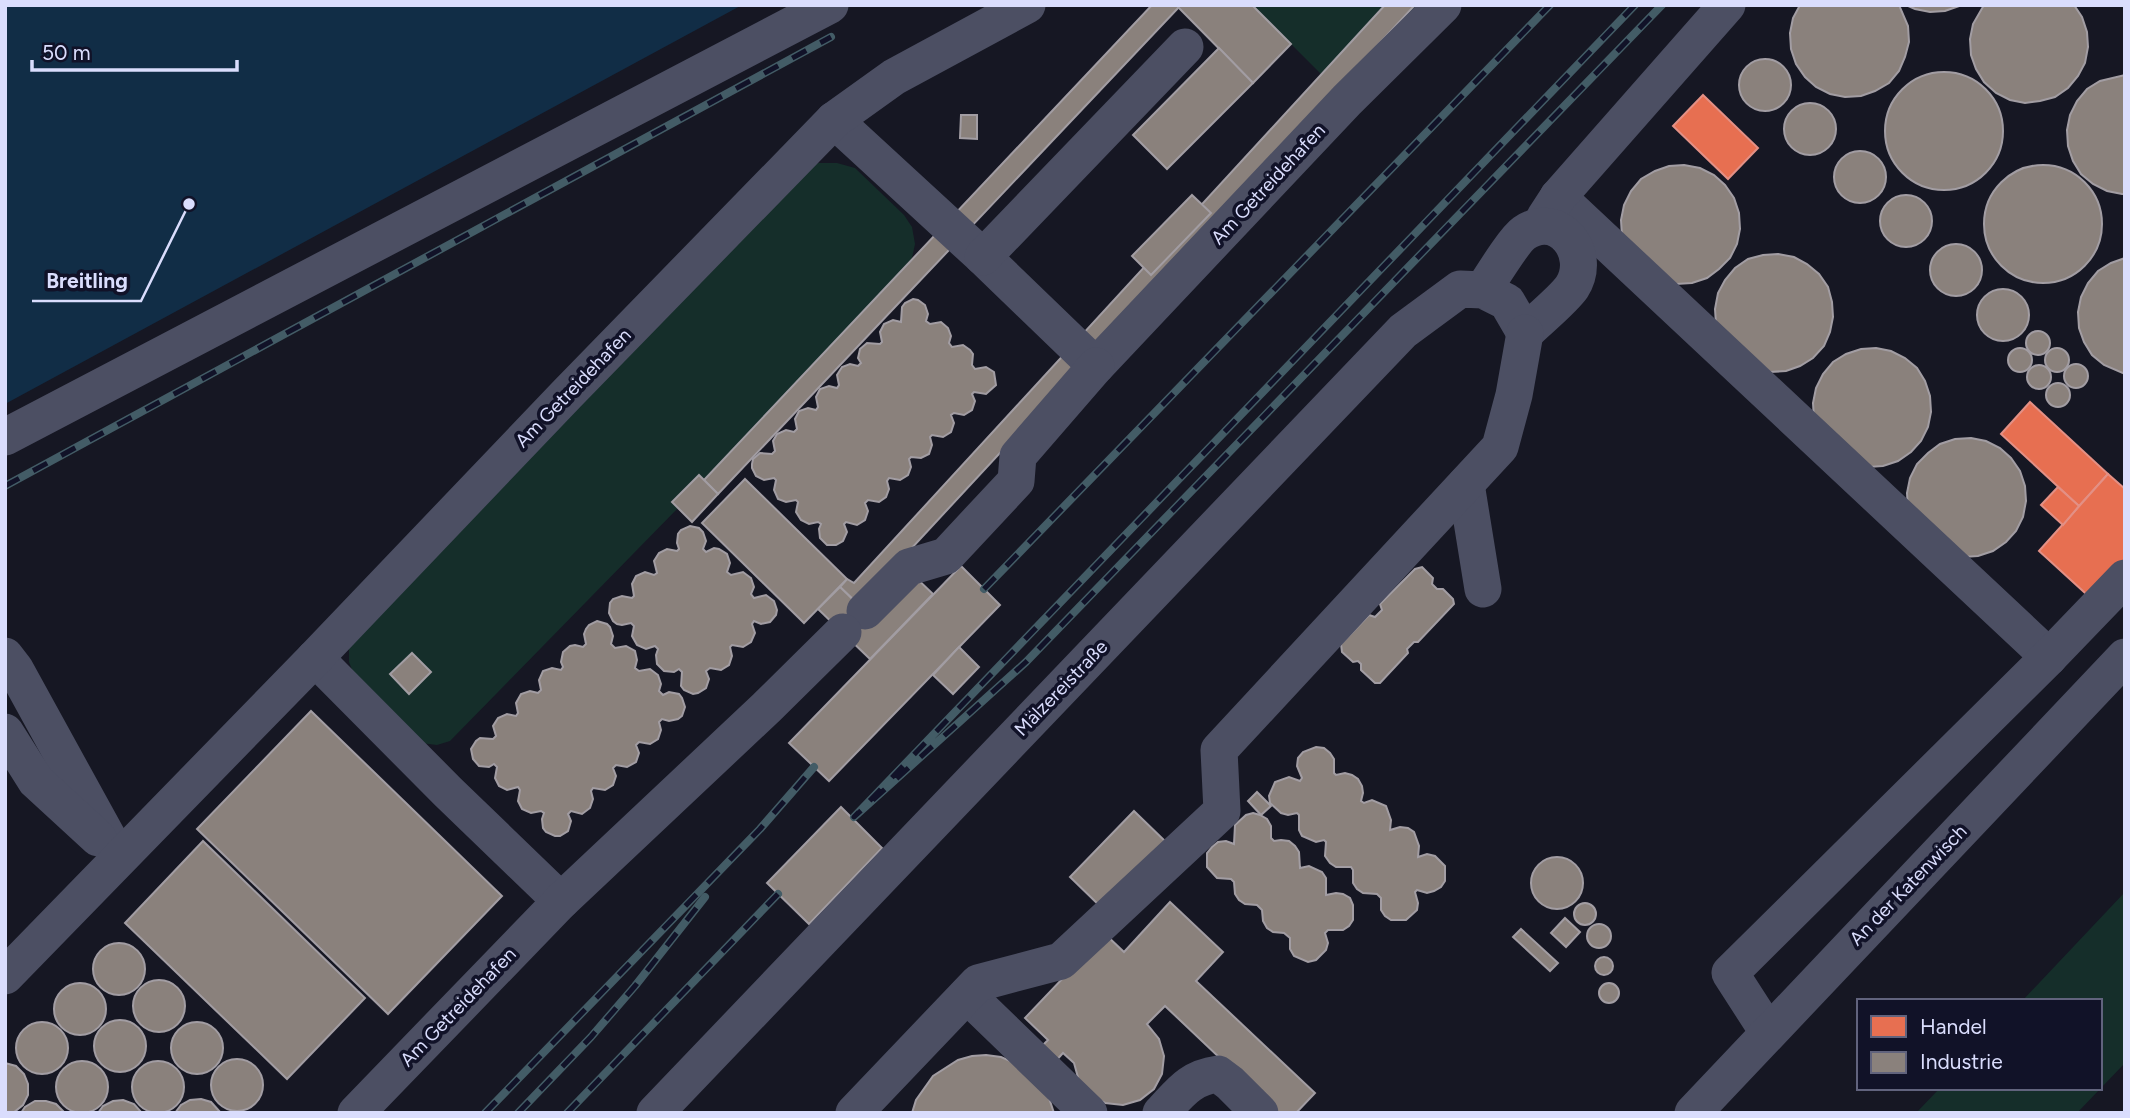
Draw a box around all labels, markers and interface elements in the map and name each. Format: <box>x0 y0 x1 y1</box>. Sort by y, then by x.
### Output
scale bar <box>32 28 236 72</box>
text: 50 m <box>42 40 91 65</box>
street label: Am Getreidehafen <box>1206 119 1330 249</box>
callout: Breitling <box>32 259 141 301</box>
text: Breitling <box>46 268 128 293</box>
street label: Am Getreidehafen <box>510 324 636 452</box>
street label: Mälzereistraße <box>1010 635 1112 741</box>
street label: An der Katenwisch <box>1845 820 1971 950</box>
street label: Am Getreidehafen <box>395 943 521 1071</box>
legend <box>1857 999 2102 1090</box>
text: Handel <box>1920 1014 1987 1039</box>
text: Industrie <box>1920 1049 2003 1074</box>

